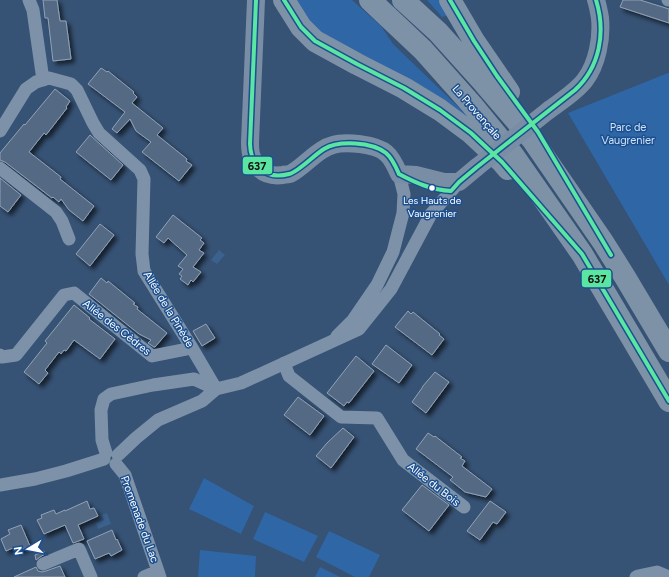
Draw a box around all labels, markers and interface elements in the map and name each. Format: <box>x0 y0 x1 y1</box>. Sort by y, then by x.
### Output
street label: La Provençale <box>449 82 504 142</box>
park label: Parc de Vaugrenier <box>601 121 655 147</box>
line badge: 637 <box>242 156 273 175</box>
text: 637 <box>248 160 266 173</box>
marker: Les Hauts de Vaugrenier <box>427 183 437 193</box>
place label: Les Hauts de Vaugrenier <box>403 194 462 220</box>
street label: Allée de la Pinède <box>141 269 196 350</box>
line badge: 637 <box>581 269 612 288</box>
text: 637 <box>588 273 606 286</box>
street label: Allée des Cèdres <box>80 297 153 358</box>
street label: Allée du Bois <box>405 460 463 509</box>
street label: Promenade du Lac <box>118 474 161 564</box>
north arrow <box>8 529 48 569</box>
text: N <box>12 545 26 556</box>

